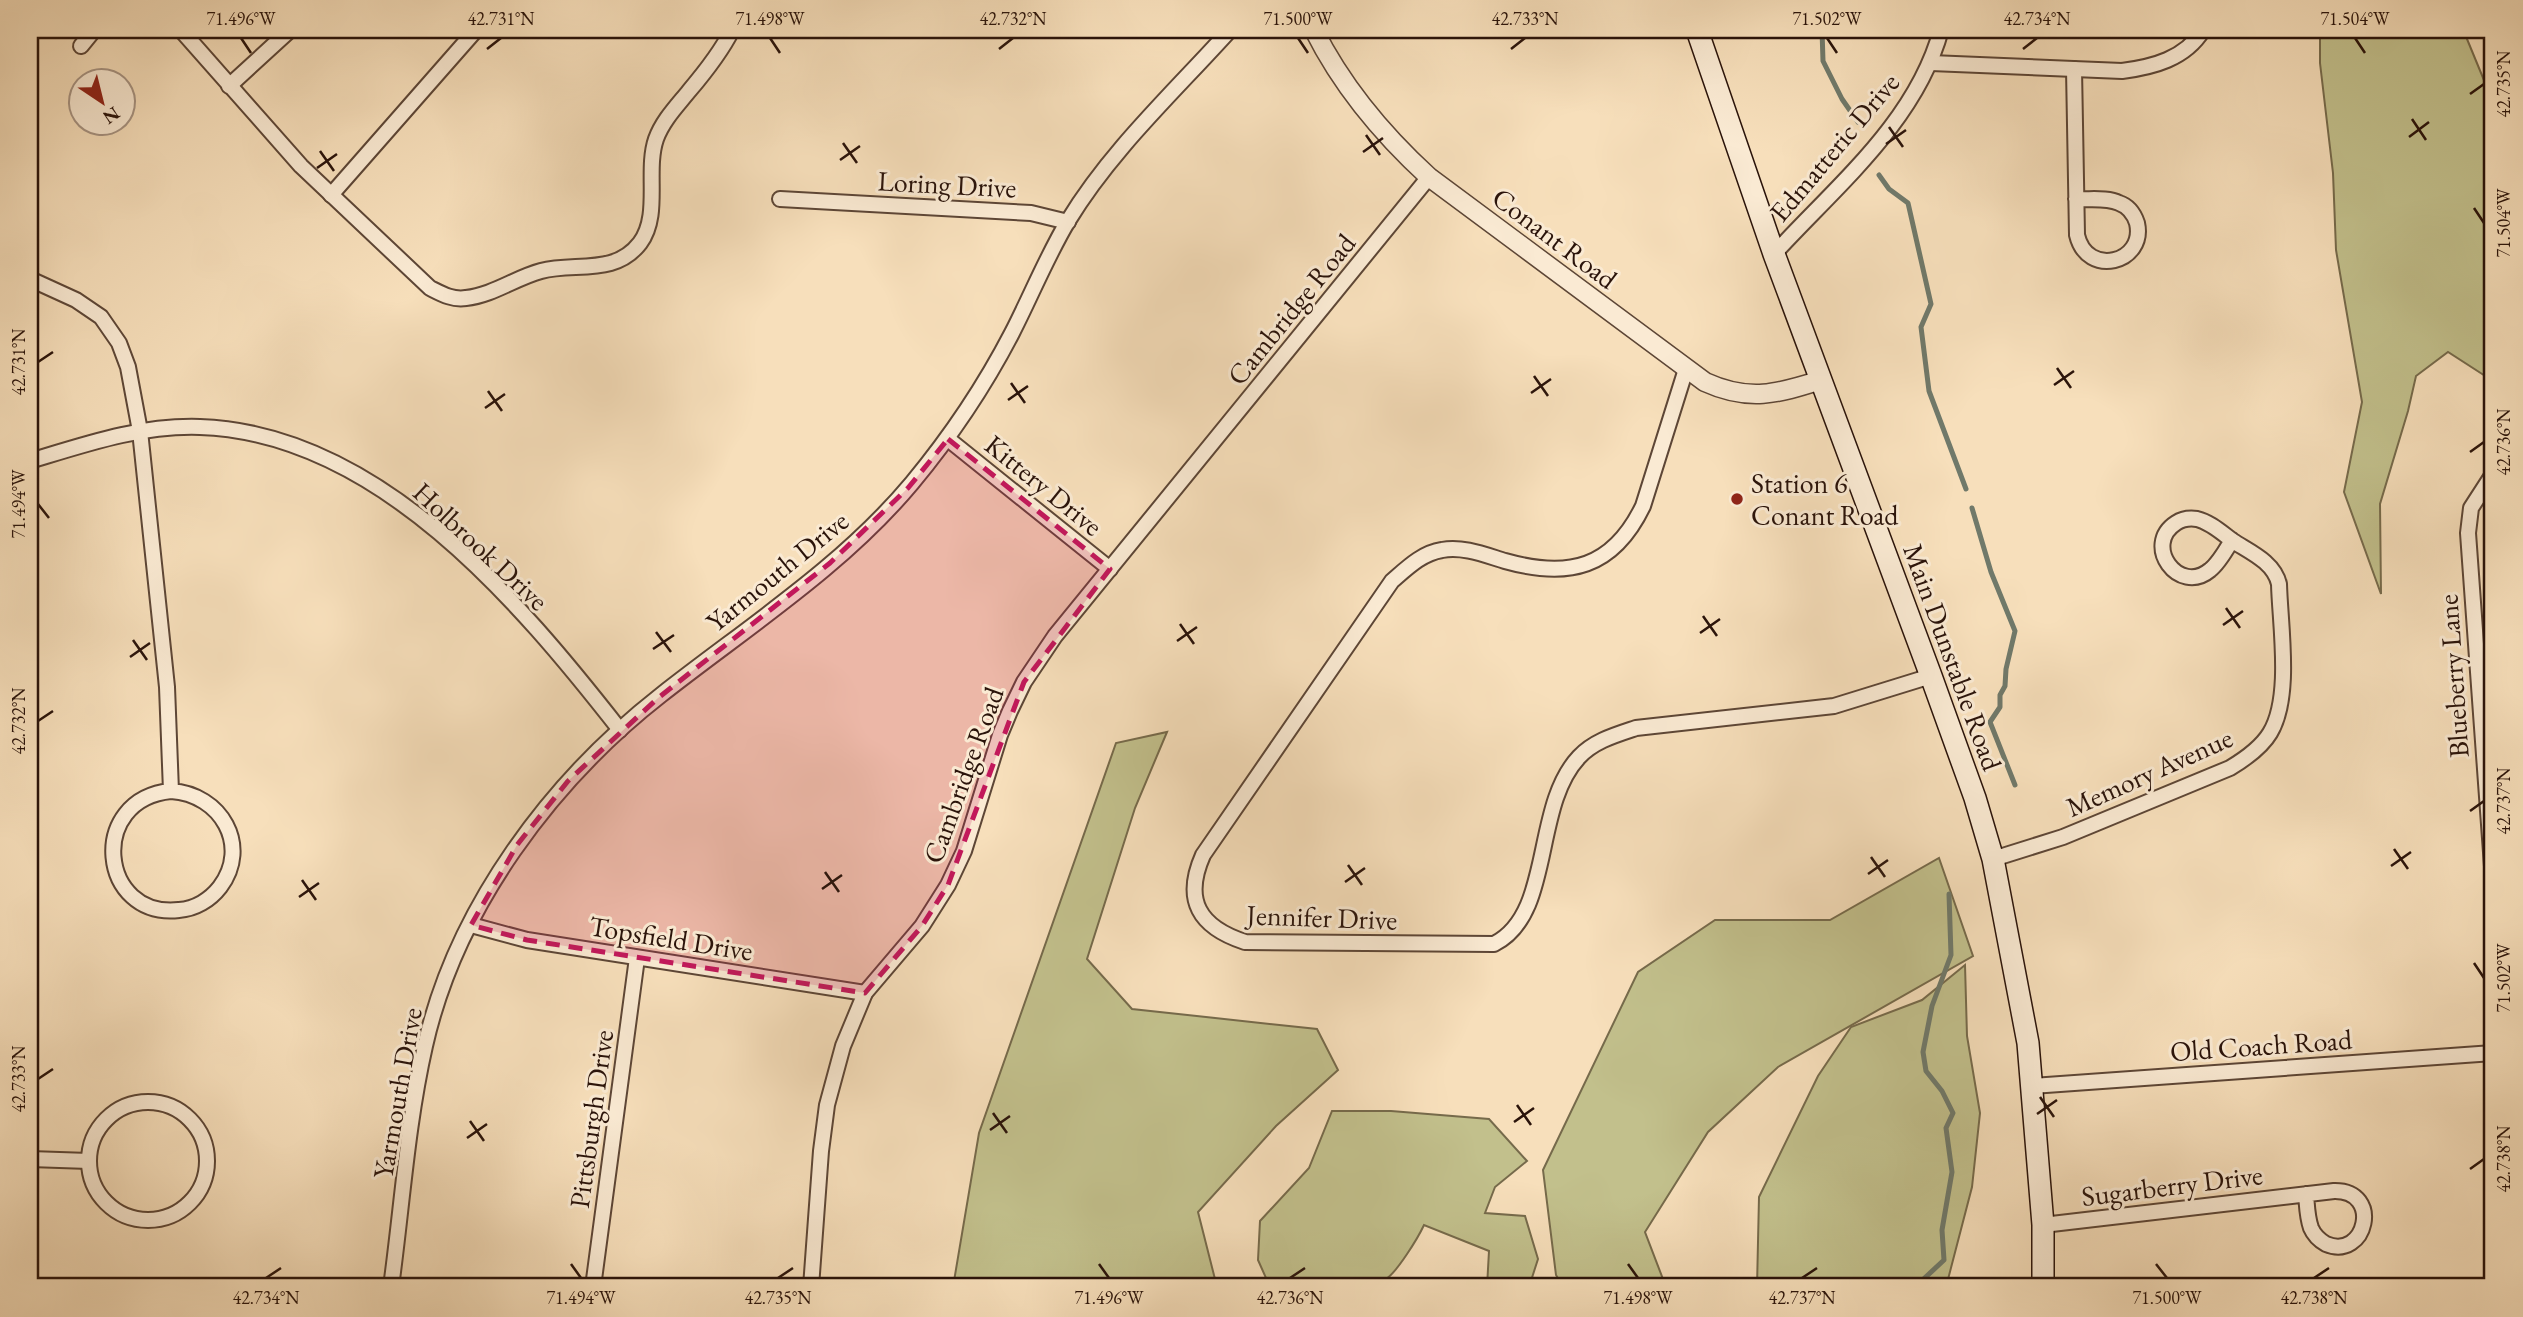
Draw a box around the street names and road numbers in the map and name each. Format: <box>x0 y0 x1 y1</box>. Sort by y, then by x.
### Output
street label: Edmatteric Drive <box>1761 65 1907 229</box>
street label: Loring Drive <box>877 162 1017 206</box>
street label: Conant Road <box>1485 179 1625 297</box>
street label: Cambridge Road <box>1219 225 1364 392</box>
street label: Kittery Drive <box>978 426 1110 544</box>
street label: Holbrook Drive <box>406 474 556 618</box>
street label: Yarmouth Drive <box>698 503 856 639</box>
street label: Main Dunstable Road <box>1895 539 2011 776</box>
street label: Blueberry Lane <box>2429 593 2477 759</box>
street label: Cambridge Road <box>914 681 1012 868</box>
street label: Memory Avenue <box>2060 719 2238 825</box>
street label: Jennifer Drive <box>1244 896 1398 938</box>
street label: Topsfield Drive <box>587 907 755 969</box>
street label: Yarmouth Drive <box>364 1005 430 1181</box>
street label: Old Coach Road <box>2169 1021 2354 1069</box>
street label: Pittsburgh Drive <box>561 1028 621 1210</box>
street label: Sugarberry Drive <box>2079 1156 2265 1214</box>

